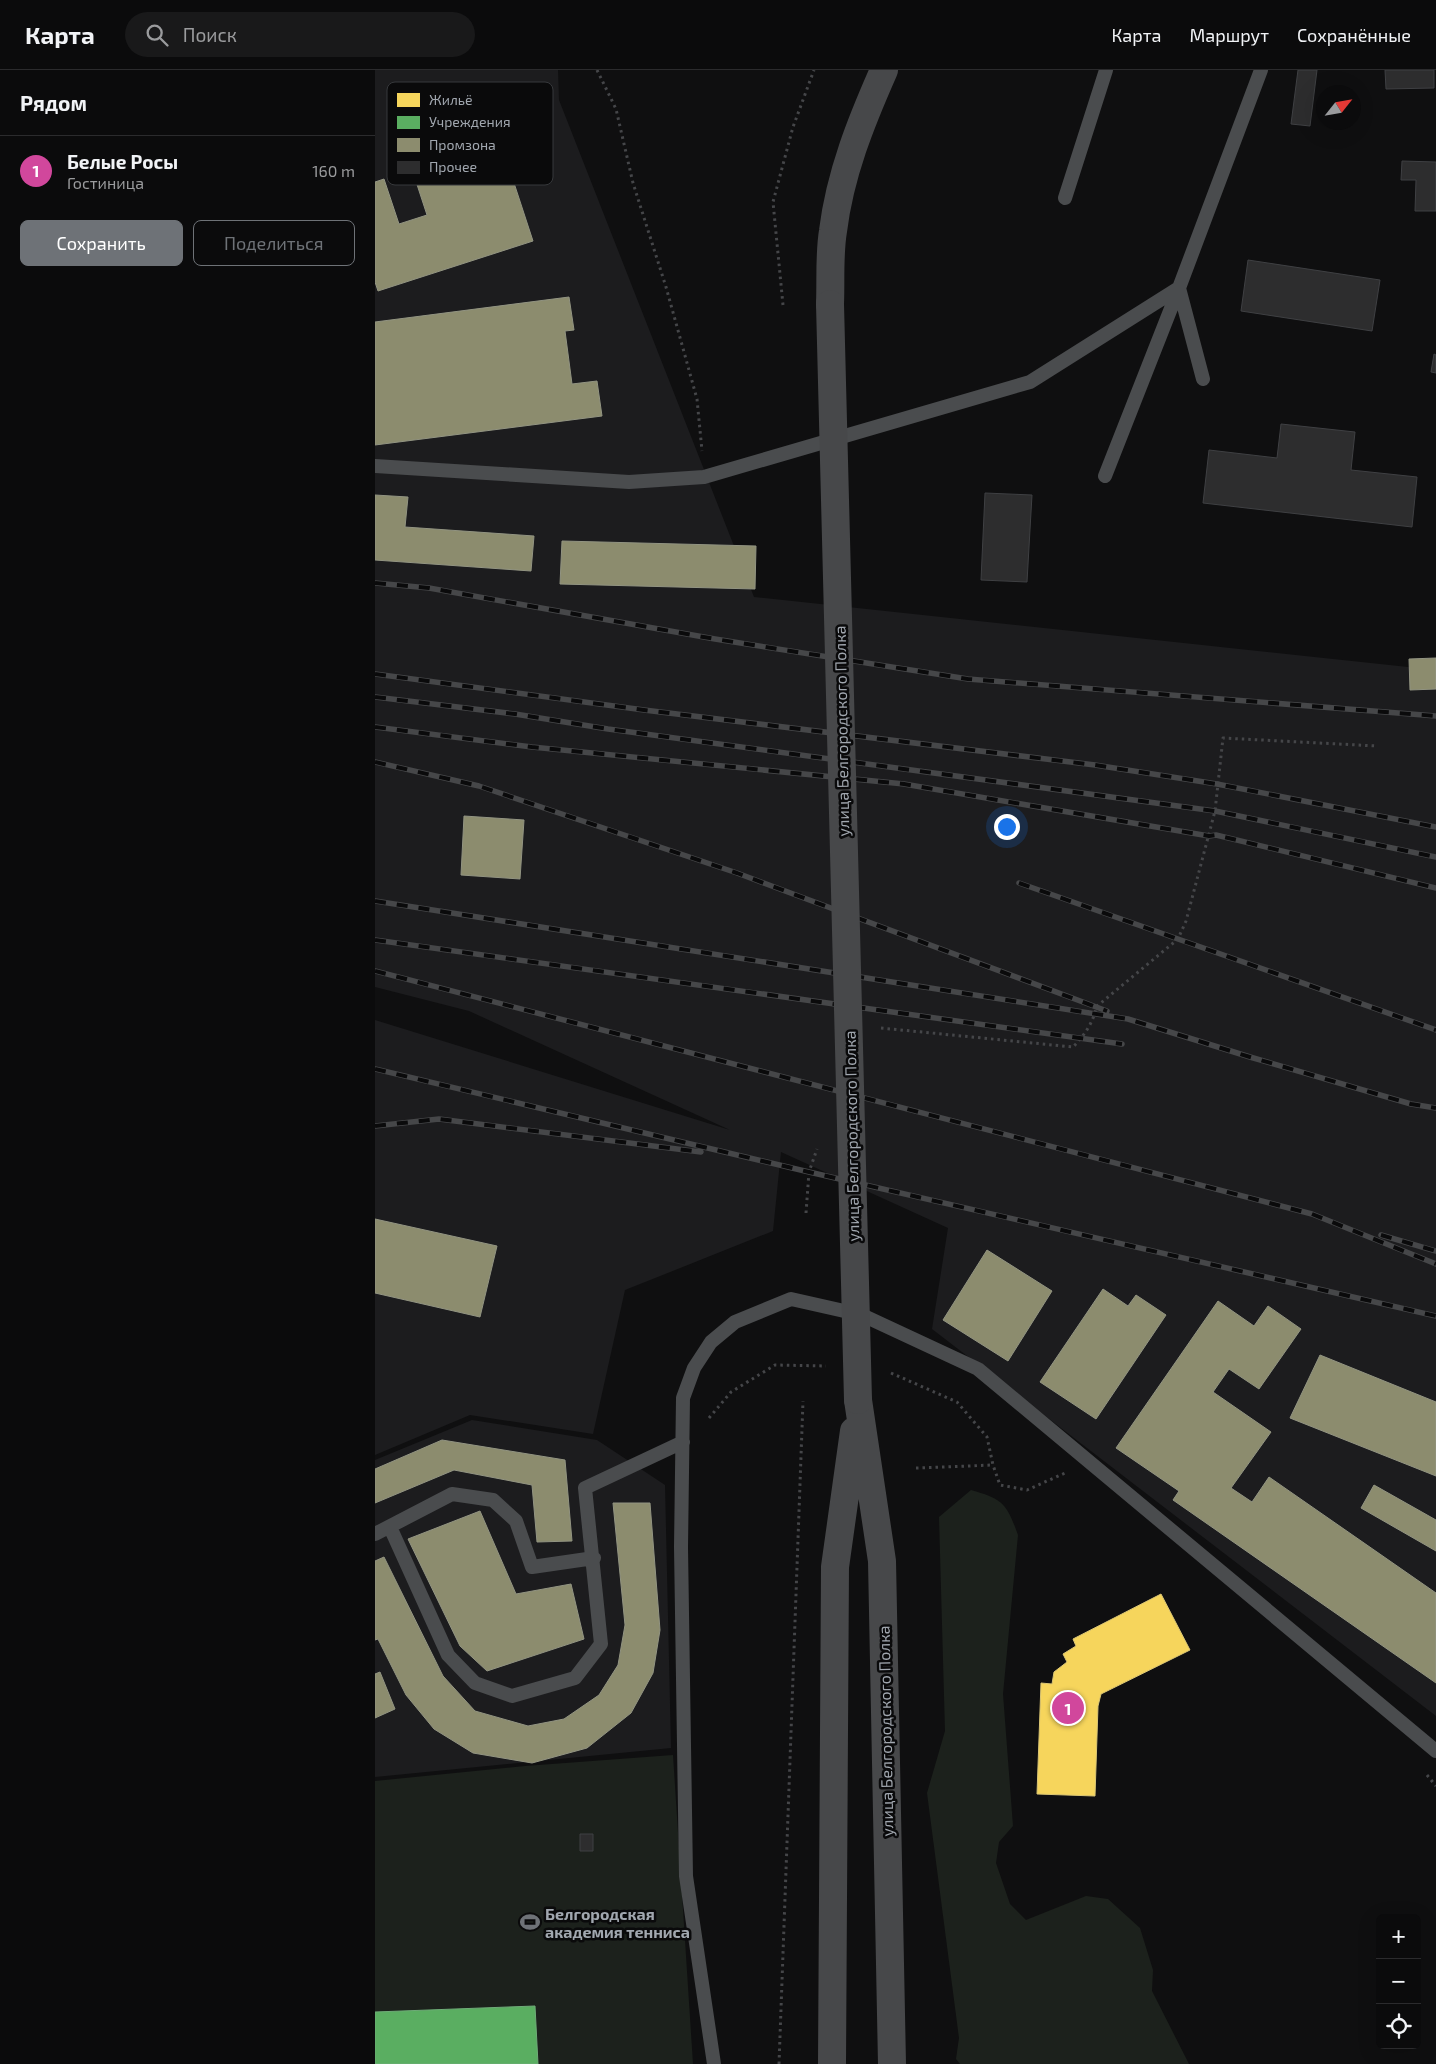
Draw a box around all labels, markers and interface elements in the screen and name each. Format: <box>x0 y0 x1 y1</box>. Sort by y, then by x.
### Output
search box <box>125 12 475 57</box>
text: Карта <box>25 20 95 49</box>
icon: search <box>143 21 171 49</box>
text: Поиск <box>183 23 237 46</box>
text: Карта <box>1111 24 1161 46</box>
text: Маршрут <box>1189 24 1269 46</box>
text: Сохранённые <box>1297 24 1411 46</box>
legend <box>387 82 553 185</box>
north arrow <box>1316 85 1361 130</box>
text: Рядом <box>20 90 87 115</box>
text: Жильё <box>429 91 473 108</box>
text: Учреждения <box>429 113 511 130</box>
text: Промзона <box>429 136 496 153</box>
text: Белые Росы <box>67 150 178 173</box>
text: Прочее <box>429 158 477 175</box>
text: 1 <box>33 161 39 180</box>
text: 160 m <box>312 161 355 180</box>
text: Гостиница <box>67 173 144 192</box>
button: Сохранить <box>20 220 183 266</box>
button: Поделиться <box>193 220 355 266</box>
street label: улица Белгородского Полка <box>830 625 853 837</box>
your location <box>994 814 1020 840</box>
street label: улица Белгородского Полка <box>840 1030 863 1242</box>
street label: улица Белгородского Полка <box>874 1625 897 1837</box>
pin: 1 <box>1052 1689 1084 1727</box>
place label: Белгородская академия тенниса <box>545 1904 690 1941</box>
sports icon: Белгородская академия тенниса <box>519 1911 541 1933</box>
map controls <box>1376 1914 1421 2049</box>
button: + <box>1376 1914 1421 1959</box>
button: − <box>1376 1959 1421 2004</box>
button: locate <box>1376 2004 1421 2049</box>

